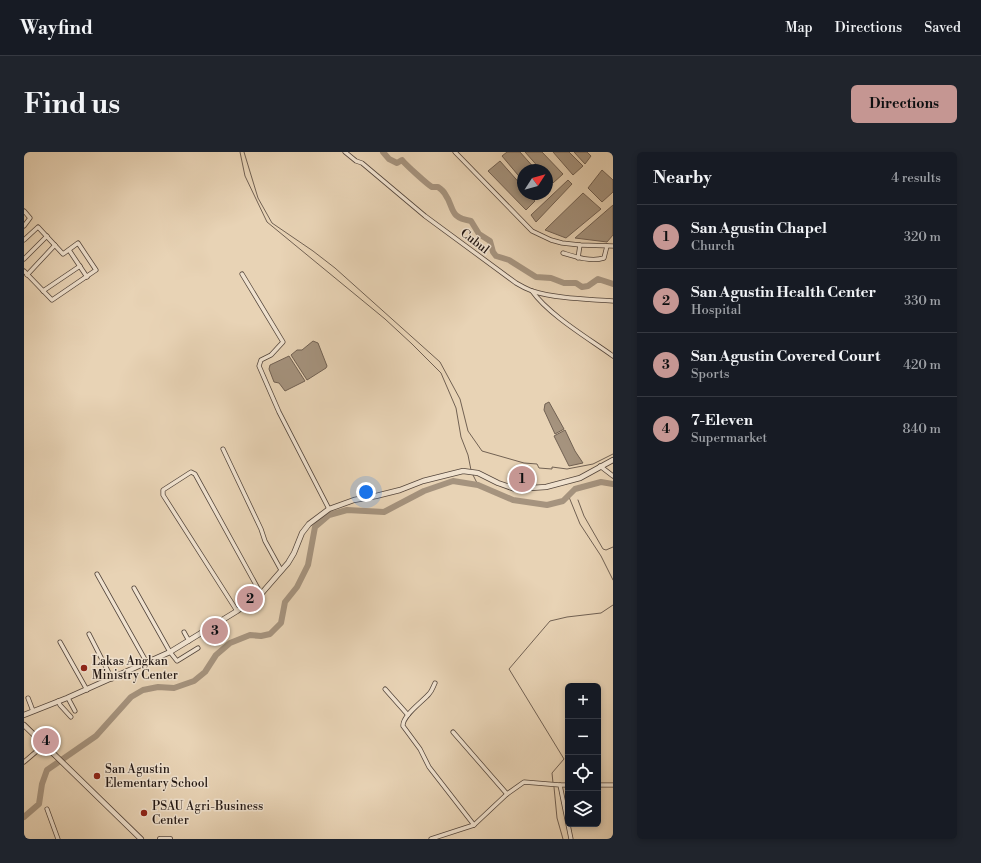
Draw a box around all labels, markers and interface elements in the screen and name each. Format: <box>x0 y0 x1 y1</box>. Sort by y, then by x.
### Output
text: Wayfind <box>20 16 93 40</box>
text: Map <box>785 19 813 37</box>
text: Directions <box>835 19 902 37</box>
text: Saved <box>924 19 961 37</box>
button: Directions <box>851 85 957 123</box>
text: Find us <box>24 87 120 122</box>
north arrow <box>517 164 553 200</box>
text: Nearby <box>653 167 712 189</box>
text: 4 results <box>891 170 941 186</box>
text: San Agustin Chapel <box>691 219 827 238</box>
street label: Cubul <box>457 226 492 258</box>
text: 1 <box>663 229 669 245</box>
text: 320 m <box>904 229 941 245</box>
text: Church <box>691 238 735 254</box>
text: San Agustin Health Center <box>691 283 876 302</box>
text: 2 <box>662 293 670 309</box>
text: 330 m <box>904 293 941 309</box>
text: Hospital <box>691 302 741 318</box>
text: San Agustin Covered Court <box>691 347 880 366</box>
text: 3 <box>662 357 670 373</box>
text: 420 m <box>903 357 941 373</box>
text: Sports <box>691 366 730 382</box>
text: 7-Eleven <box>691 411 753 430</box>
text: 4 <box>662 421 670 437</box>
text: 840 m <box>902 421 941 437</box>
text: Supermarket <box>691 430 767 446</box>
pin: 1 <box>509 464 535 494</box>
your location <box>356 482 376 502</box>
pin: 2 <box>237 584 263 614</box>
pin: 3 <box>202 616 228 646</box>
place label: Lakas Angkan Ministry Center <box>92 654 178 683</box>
marker: Lakas Angkan Ministry Center <box>79 663 89 673</box>
map controls <box>565 683 601 827</box>
button: + <box>565 683 601 719</box>
button: − <box>565 719 601 755</box>
pin: 4 <box>33 726 59 756</box>
button: locate <box>565 755 601 791</box>
place label: San Agustin Elementary School <box>105 762 209 791</box>
marker: San Agustin Elementary School <box>92 771 102 781</box>
button: layers <box>565 791 601 827</box>
place label: PSAU Agri-Business Center <box>152 799 263 828</box>
marker: PSAU Agri-Business Center <box>139 808 149 818</box>

